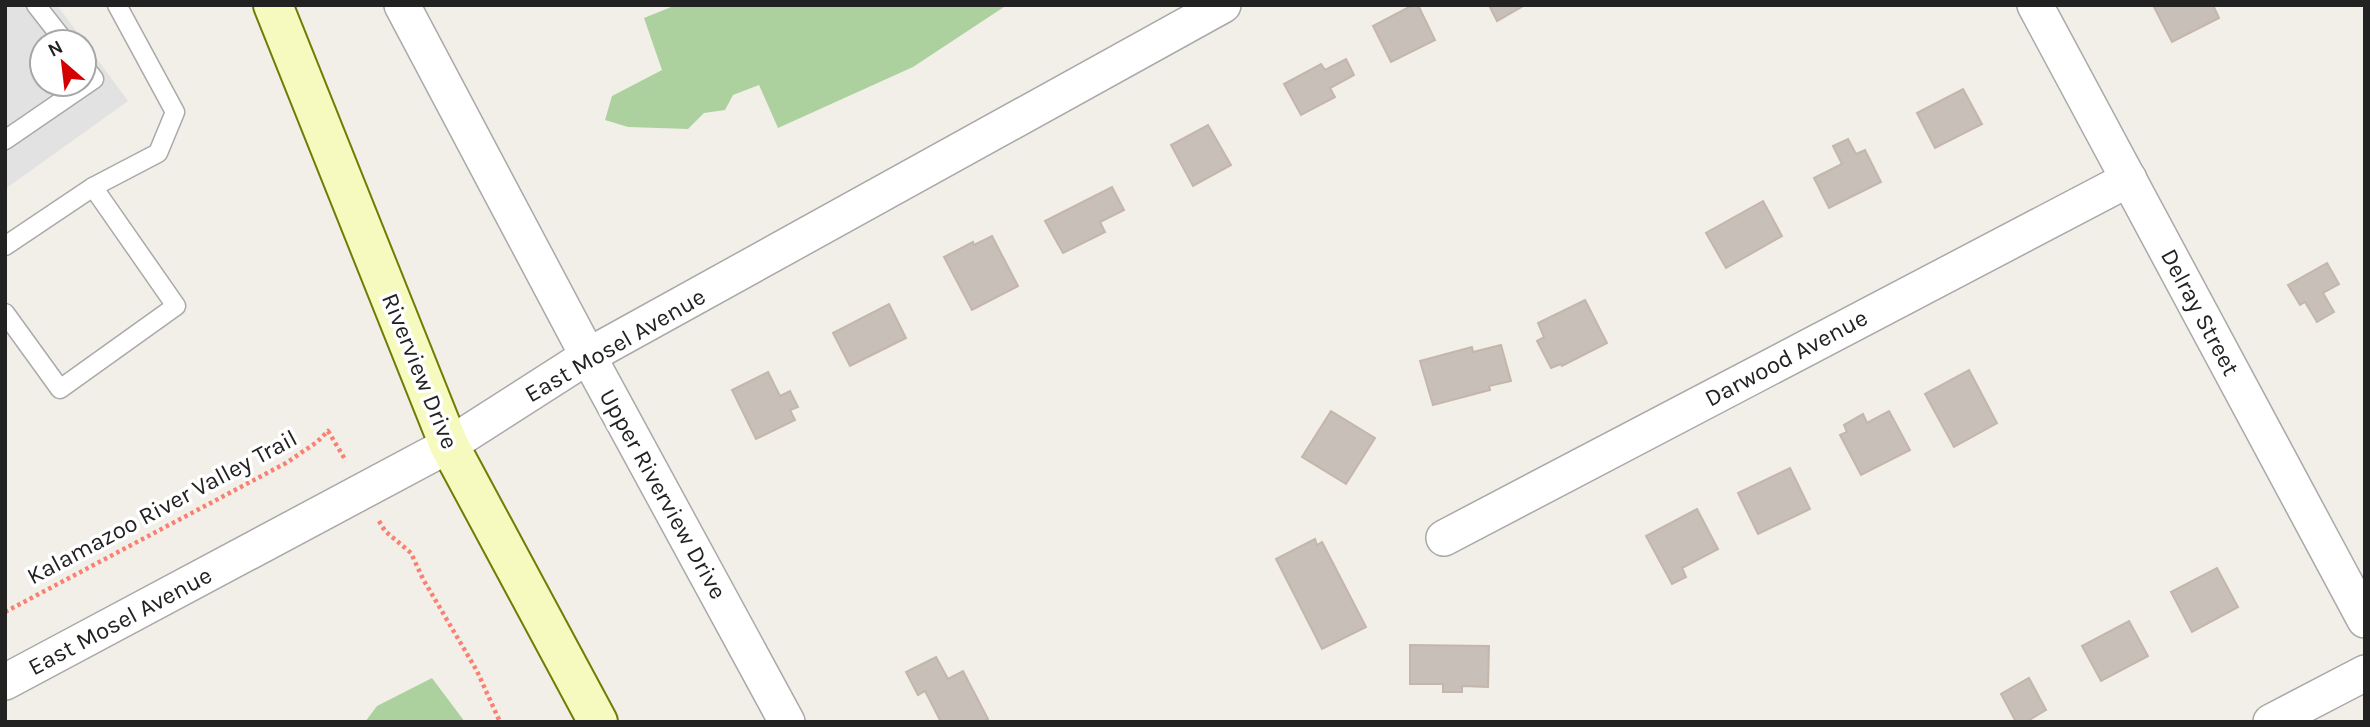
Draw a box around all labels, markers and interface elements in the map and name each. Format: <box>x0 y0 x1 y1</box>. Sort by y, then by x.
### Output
north arrow <box>28 28 98 98</box>
text: N <box>44 36 67 62</box>
street label: Delray Street <box>2155 244 2245 380</box>
street label: East Mosel Avenue <box>520 282 710 408</box>
street label: Riverview Drive <box>376 289 464 453</box>
street label: Darwood Avenue <box>1700 303 1872 413</box>
street label: Upper Riverview Drive <box>594 384 732 604</box>
street label: Kalamazoo River Valley Trail <box>22 424 302 590</box>
street label: East Mosel Avenue <box>23 561 217 681</box>

